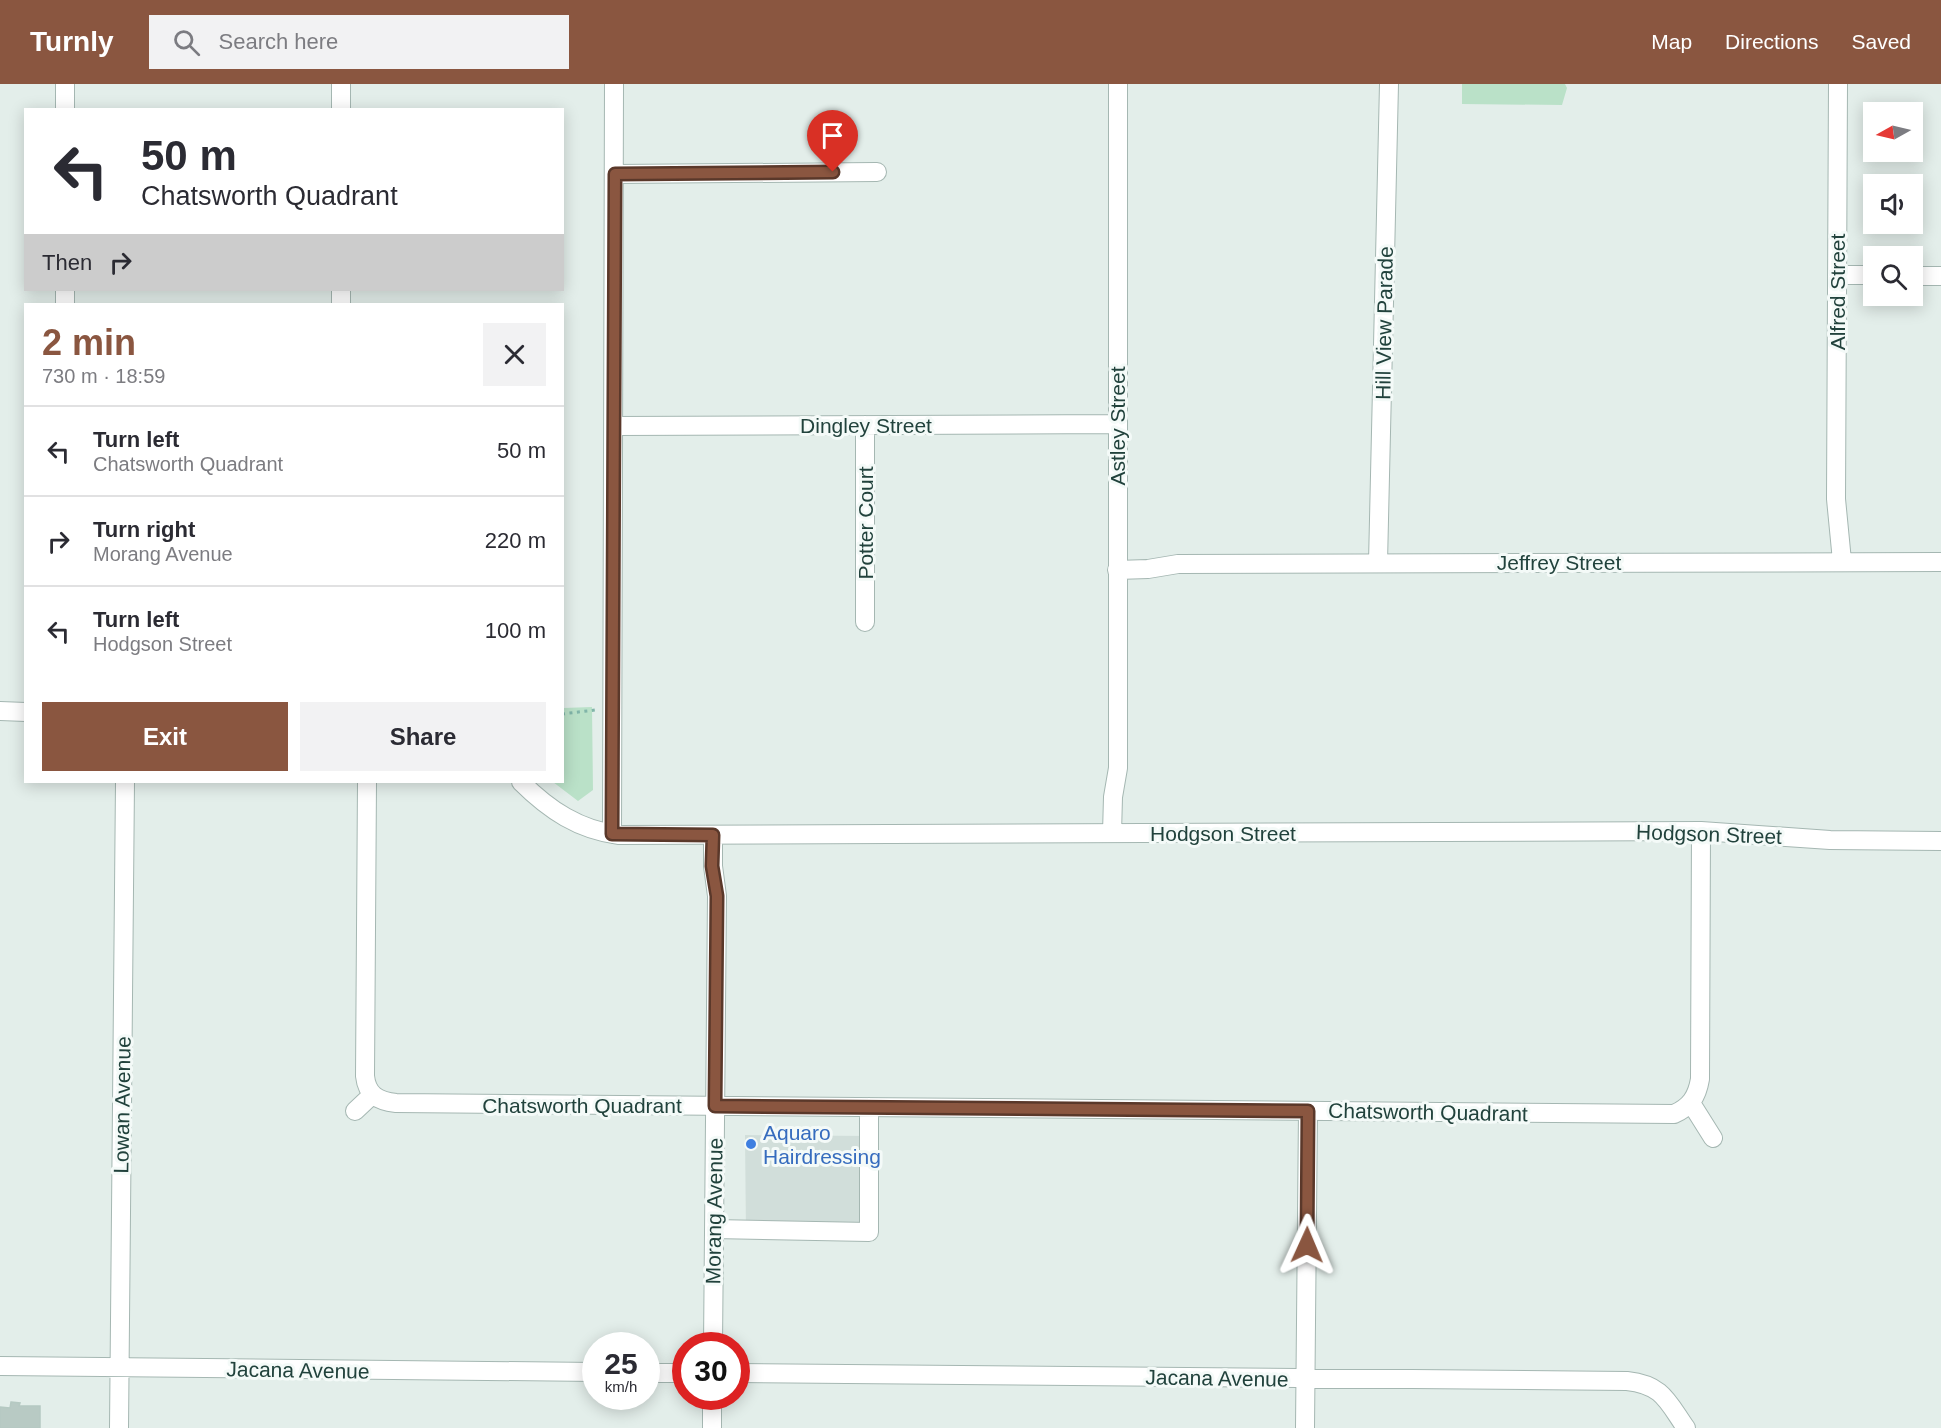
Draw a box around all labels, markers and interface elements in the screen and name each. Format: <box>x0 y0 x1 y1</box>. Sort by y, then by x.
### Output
search box <box>149 15 569 69</box>
text: Turnly <box>30 26 113 57</box>
icon: search <box>170 26 203 59</box>
text: Search here <box>218 29 338 54</box>
text: Map <box>1651 30 1692 53</box>
text: Directions <box>1725 30 1818 53</box>
text: Saved <box>1851 30 1911 53</box>
north arrow <box>1863 102 1923 162</box>
map controls <box>1863 102 1923 306</box>
pin <box>807 110 858 172</box>
icon: arrive <box>816 119 849 152</box>
icon: left <box>42 132 120 210</box>
text: 50 m <box>141 132 237 179</box>
button: sound <box>1863 174 1923 234</box>
text: Chatsworth Quadrant <box>141 181 398 211</box>
street label: Alfred Street <box>1826 233 1849 350</box>
icon: right <box>104 246 137 279</box>
street label: Hill View Parade <box>1371 246 1397 400</box>
button: search <box>1863 246 1923 306</box>
text: Then <box>42 250 92 275</box>
text: 2 min <box>42 322 136 363</box>
button: close <box>483 323 546 386</box>
text: 730 m · 18:59 <box>42 365 165 387</box>
street label: Astley Street <box>1106 366 1129 486</box>
street label: Dingley Street <box>800 414 932 437</box>
text: Turn left <box>93 427 179 452</box>
icon: left <box>42 435 75 468</box>
text: 50 m <box>497 438 546 463</box>
text: Chatsworth Quadrant <box>93 453 283 475</box>
street label: Potter Court <box>854 466 877 580</box>
text: Turn right <box>93 517 195 542</box>
icon: right <box>42 525 75 558</box>
text: 220 m <box>485 528 546 553</box>
text: Morang Avenue <box>93 543 233 565</box>
street label: Jeffrey Street <box>1497 551 1621 574</box>
text: Turn left <box>93 607 179 632</box>
icon: left <box>42 615 75 648</box>
text: 100 m <box>485 618 546 643</box>
text: Hodgson Street <box>93 633 232 655</box>
button: Exit <box>42 702 288 771</box>
button: Share <box>300 702 546 771</box>
street label: Hodgson Street <box>1636 820 1782 848</box>
street label: Hodgson Street <box>1150 822 1296 845</box>
street label: Lowan Avenue <box>109 1036 135 1174</box>
street label: Chatsworth Quadrant <box>482 1094 682 1117</box>
street label: Chatsworth Quadrant <box>1328 1099 1528 1125</box>
place label: Aquaro Hairdressing <box>763 1121 881 1168</box>
street label: Morang Avenue <box>701 1137 727 1285</box>
marker: Aquaro Hairdressing <box>744 1137 758 1151</box>
position arrow <box>1275 1213 1339 1277</box>
speed limit sign: 30 <box>672 1332 750 1410</box>
text: 25 <box>604 1347 638 1380</box>
street label: Jacana Avenue <box>226 1357 370 1383</box>
street label: Jacana Avenue <box>1145 1365 1289 1391</box>
text: km/h <box>605 1378 637 1395</box>

